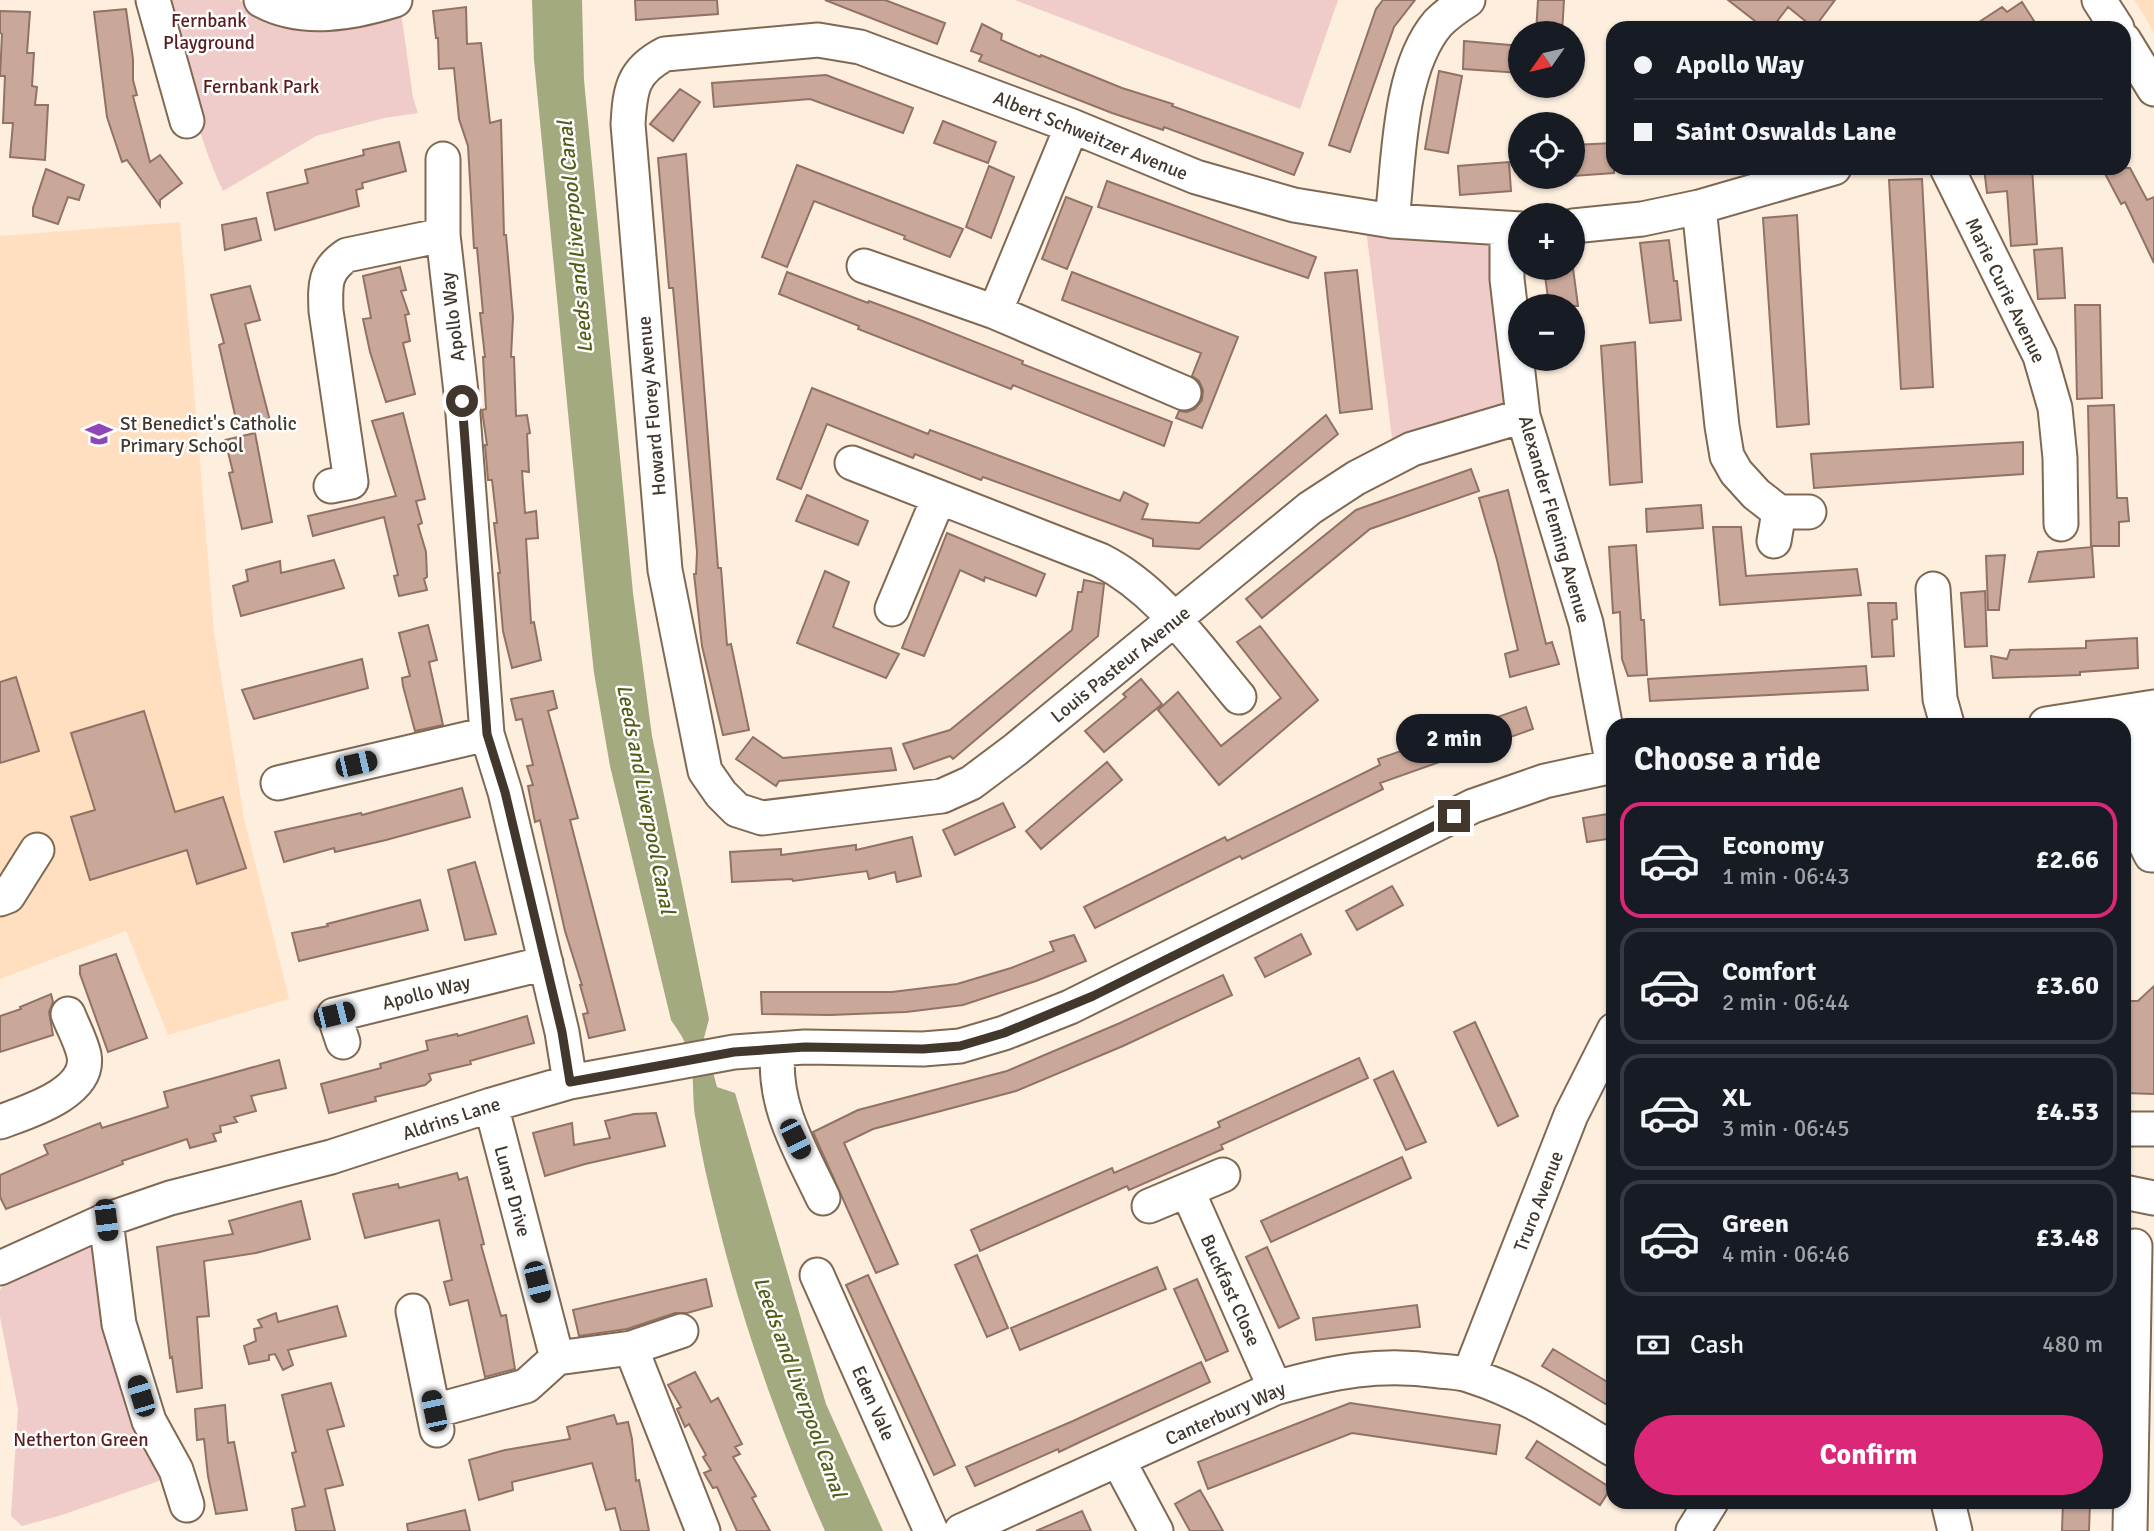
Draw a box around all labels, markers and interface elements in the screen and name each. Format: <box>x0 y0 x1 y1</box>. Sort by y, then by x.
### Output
park label: Fernbank Playground <box>163 9 255 55</box>
north arrow <box>1508 21 1586 98</box>
map controls <box>1508 21 1585 371</box>
text: Apollo Way <box>1676 49 1804 81</box>
park label: Fernbank Park <box>203 75 320 99</box>
street label: Albert Schweitzer Avenue <box>990 86 1191 186</box>
button: locate <box>1508 112 1585 189</box>
text: Saint Oswalds Lane <box>1676 116 1896 148</box>
water label: Leeds and Liverpool Canal <box>552 118 598 354</box>
button: + <box>1508 203 1585 280</box>
street label: Marie Curie Avenue <box>1960 214 2051 367</box>
street label: Apollo Way <box>436 271 470 363</box>
button: − <box>1508 294 1585 371</box>
street label: Howard Florey Avenue <box>632 315 672 497</box>
route start <box>446 385 478 417</box>
place label: St Benedict's Catholic Primary School <box>120 412 297 458</box>
street label: Alexander Fleming Avenue <box>1513 413 1595 626</box>
school or university icon: St Benedict's Catholic Primary School <box>84 419 114 449</box>
street label: Louis Pasteur Avenue <box>1046 601 1195 728</box>
water label: Leeds and Liverpool Canal <box>611 682 681 918</box>
callout: 2 min <box>1396 714 1512 764</box>
text: 2 min <box>1426 724 1482 753</box>
text: Choose a ride <box>1634 740 1821 779</box>
car <box>334 749 379 779</box>
route end <box>1438 800 1470 832</box>
icon: car <box>1638 829 1701 892</box>
text: Economy <box>1722 830 1824 862</box>
text: £2.66 <box>2035 844 2099 876</box>
text: 1 min · 06:43 <box>1722 862 1850 891</box>
icon: car <box>1638 955 1701 1018</box>
text: Comfort <box>1722 956 1816 988</box>
street label: Apollo Way <box>380 970 473 1016</box>
text: £3.60 <box>2035 970 2099 1002</box>
text: 2 min · 06:44 <box>1722 988 1850 1017</box>
car <box>312 1000 357 1030</box>
icon: car <box>1638 1081 1701 1144</box>
text: XL <box>1722 1082 1752 1114</box>
street label: Aldrins Lane <box>399 1092 503 1146</box>
text: £4.53 <box>2035 1096 2099 1128</box>
text: 3 min · 06:45 <box>1722 1114 1850 1143</box>
car <box>777 1116 814 1162</box>
street label: Lunar Drive <box>488 1143 536 1240</box>
street label: Truro Avenue <box>1509 1148 1569 1255</box>
car <box>94 1198 119 1242</box>
icon: car <box>1638 1207 1701 1270</box>
text: Green <box>1722 1208 1789 1240</box>
text: £3.48 <box>2035 1222 2099 1254</box>
street label: Buckfast Close <box>1195 1231 1265 1350</box>
text: 4 min · 06:46 <box>1722 1240 1850 1269</box>
car <box>522 1259 553 1305</box>
water label: Leeds and Liverpool Canal <box>748 1273 853 1503</box>
icon: cash <box>1634 1326 1672 1364</box>
text: Cash <box>1690 1329 1744 1361</box>
text: 480 m <box>2042 1330 2103 1359</box>
street label: Eden Vale <box>846 1362 900 1445</box>
car <box>125 1373 158 1419</box>
street label: Canterbury Way <box>1162 1377 1289 1451</box>
car <box>420 1388 449 1434</box>
button: Confirm <box>1634 1415 2103 1495</box>
park label: Netherton Green <box>13 1428 149 1452</box>

